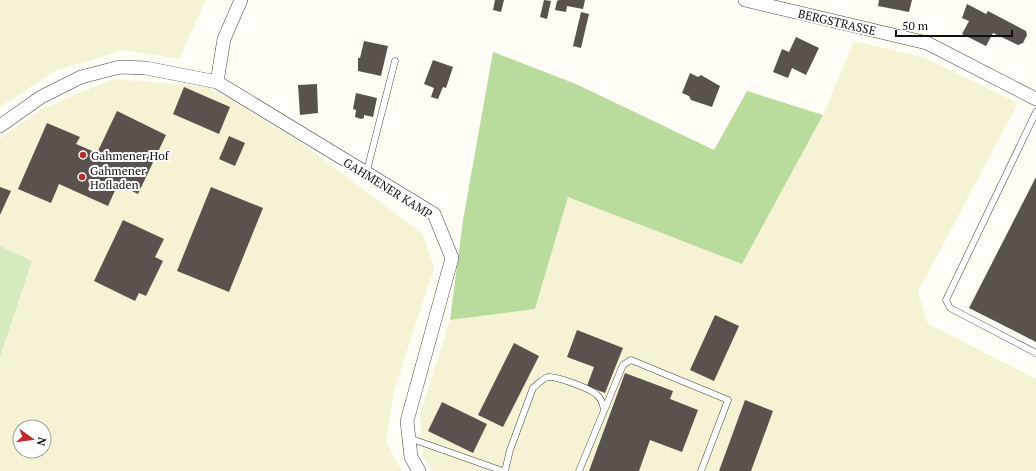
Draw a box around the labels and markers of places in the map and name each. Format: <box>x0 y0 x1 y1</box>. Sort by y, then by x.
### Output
place label: Gahmener Hof <box>91 148 170 163</box>
marker: Gahmener Hof <box>78 150 88 160</box>
place label: Gahmener Hofladen <box>90 163 146 192</box>
marker: Gahmener Hofladen <box>77 172 87 182</box>

